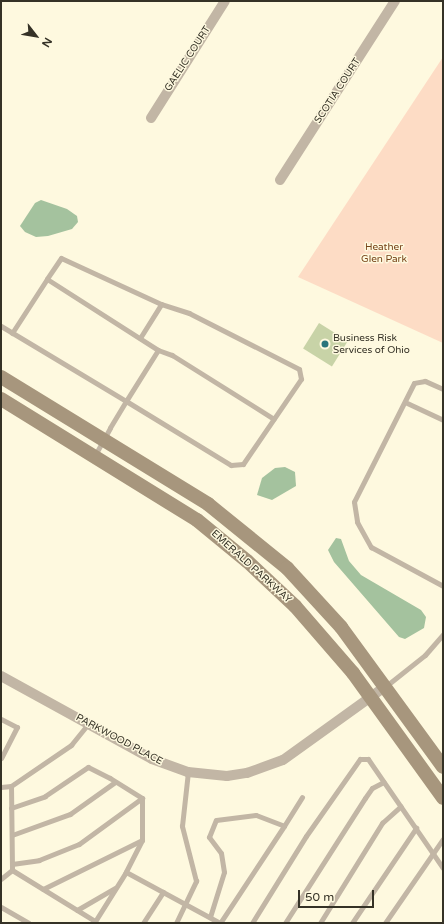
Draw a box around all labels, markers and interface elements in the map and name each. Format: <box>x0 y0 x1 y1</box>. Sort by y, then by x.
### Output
north arrow <box>16 16 56 56</box>
street label: GAELIC COURT <box>162 24 214 94</box>
text: N <box>39 35 55 50</box>
street label: SCOTIA COURT <box>312 56 364 126</box>
park label: Heather Glen Park <box>361 241 407 264</box>
place label: Business Risk Services of Ohio <box>333 332 410 356</box>
marker: Business Risk Services of Ohio <box>320 339 330 349</box>
street label: EMERALD PARKWAY <box>208 528 294 606</box>
street label: PARKWOOD PLACE <box>73 712 165 768</box>
scale bar <box>300 882 376 908</box>
text: 50 m <box>305 890 334 904</box>

